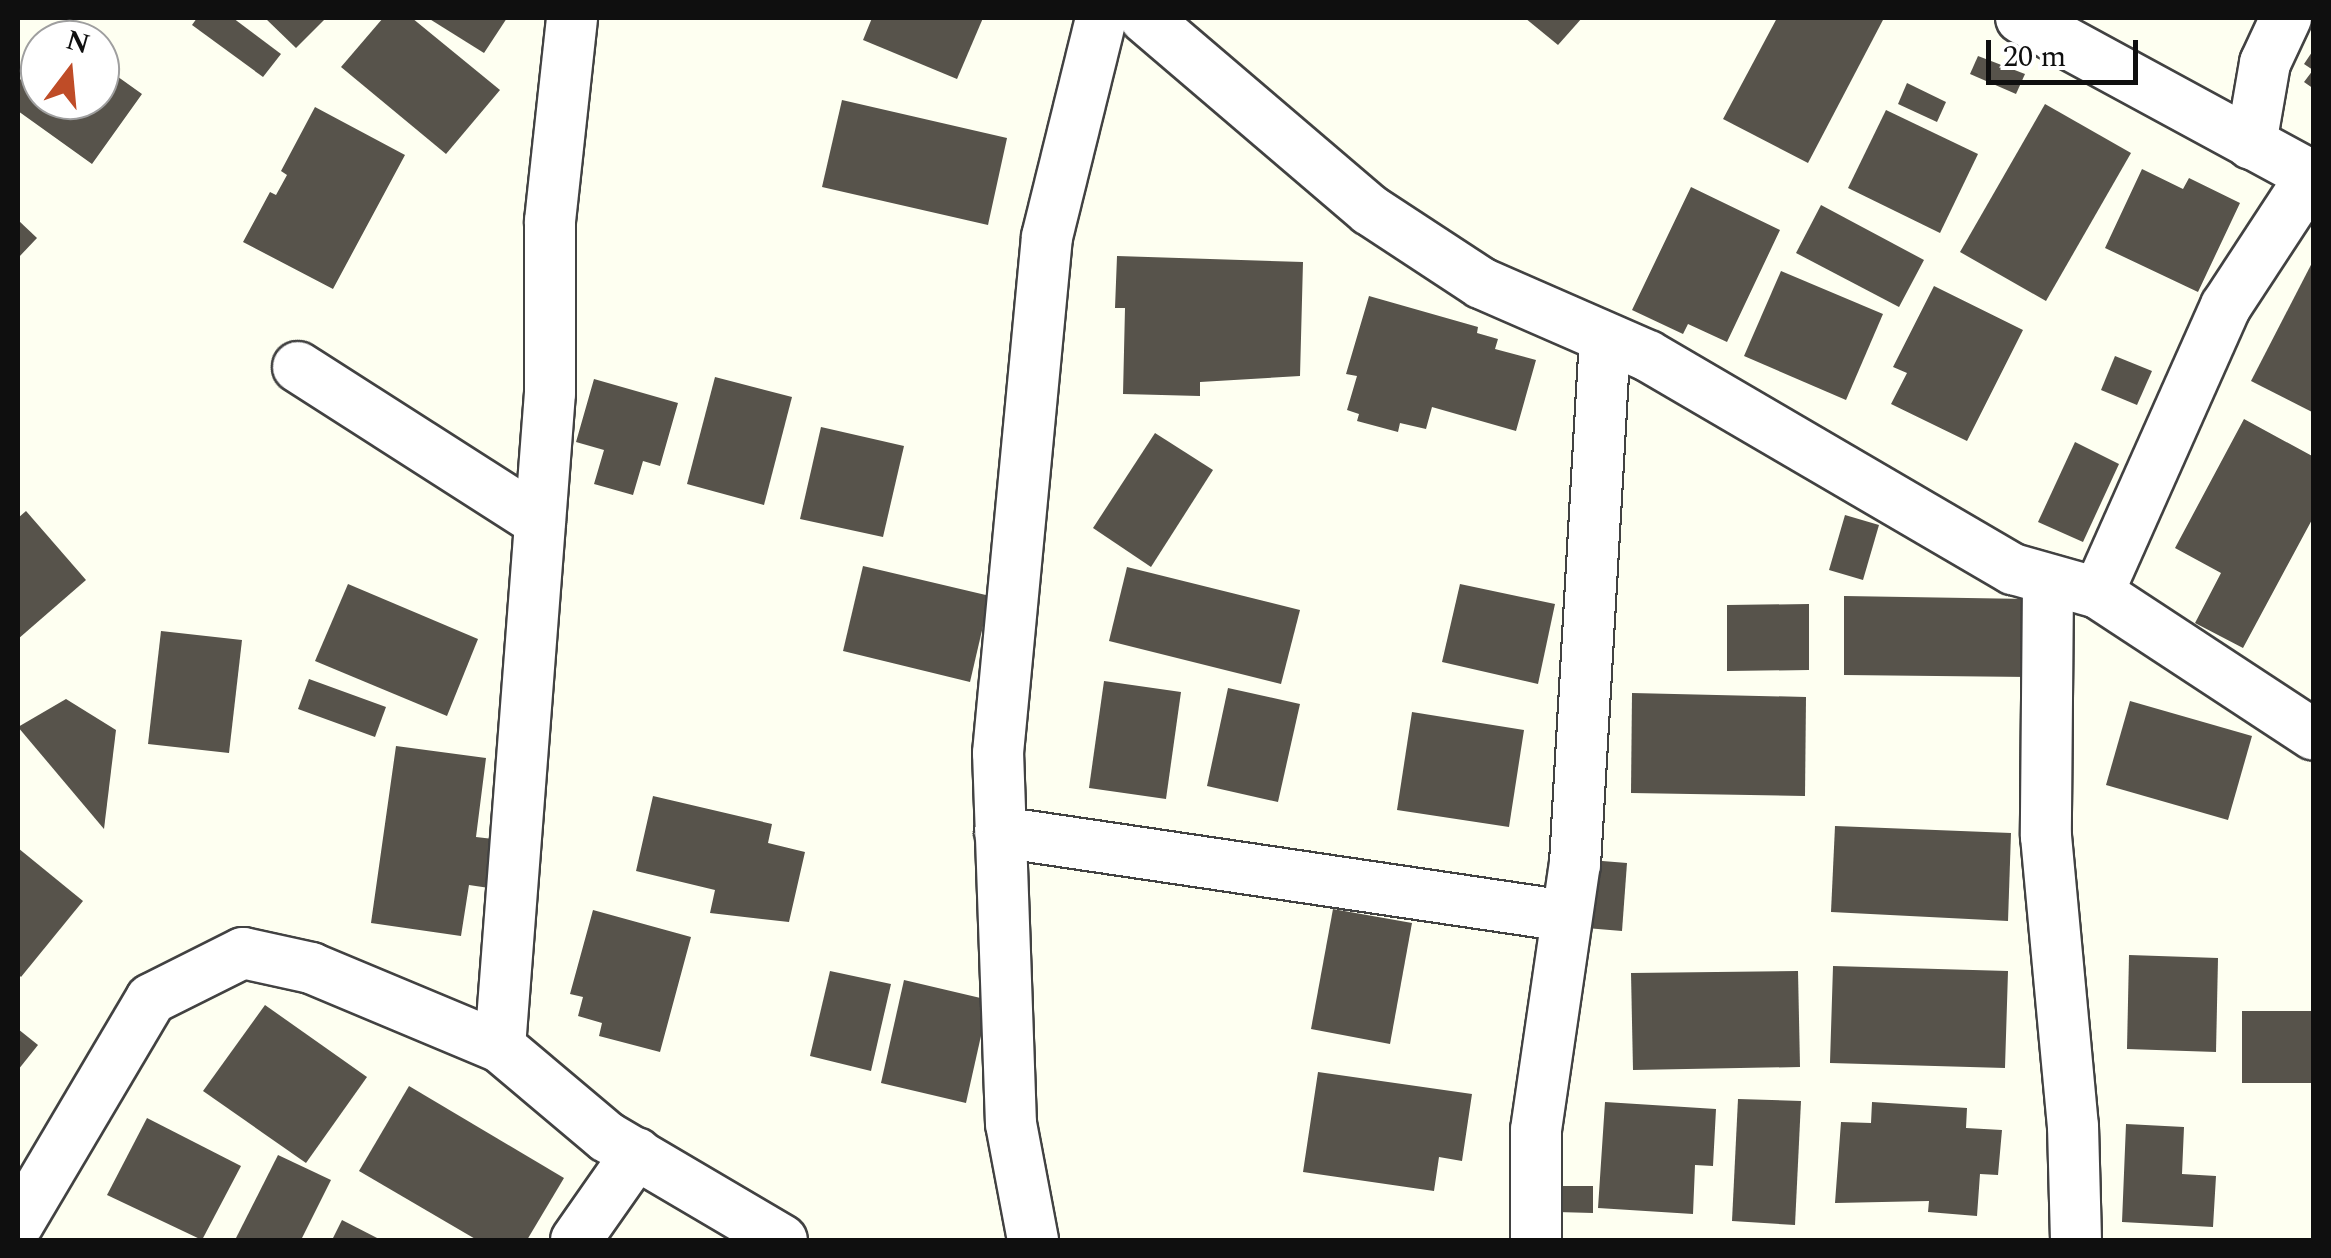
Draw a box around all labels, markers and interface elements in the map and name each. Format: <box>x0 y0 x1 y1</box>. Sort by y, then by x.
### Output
text: N <box>61 19 95 66</box>
north arrow <box>20 20 120 120</box>
scale bar <box>1991 20 2144 82</box>
text: 20 m <box>2003 34 2066 80</box>

